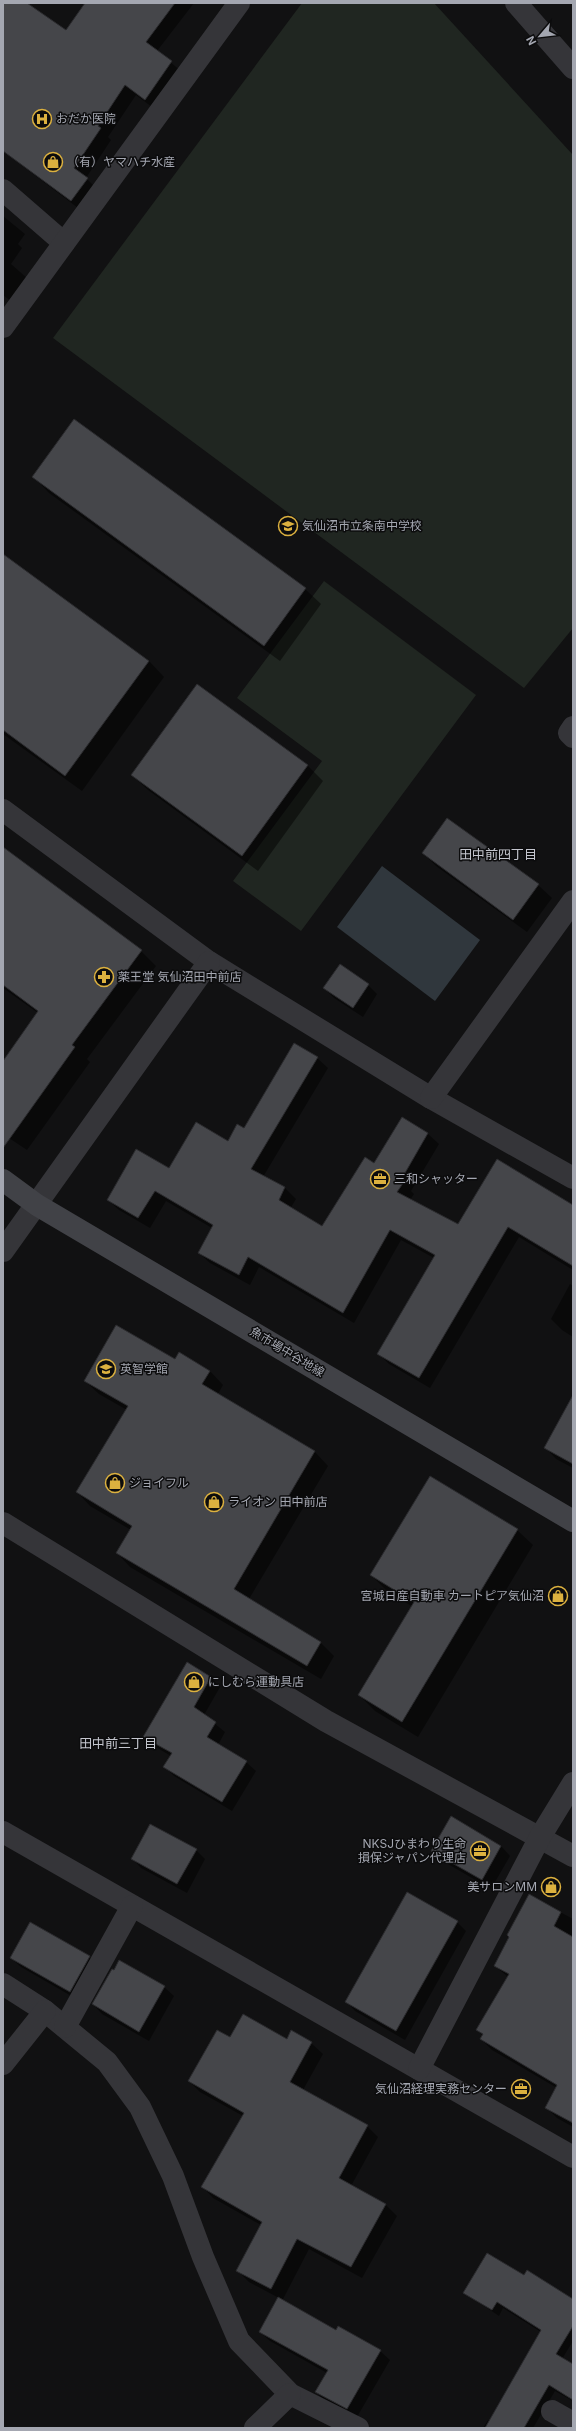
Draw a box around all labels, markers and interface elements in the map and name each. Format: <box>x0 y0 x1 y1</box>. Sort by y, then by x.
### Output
north arrow <box>520 16 560 56</box>
text: N <box>523 34 539 48</box>
hospital icon: おだか医院 <box>31 108 53 130</box>
place label: おだか医院 <box>56 111 116 126</box>
shop icon: （有）ヤマハチ水産 <box>42 151 64 173</box>
place label: （有）ヤマハチ水産 <box>67 154 175 169</box>
school or university icon: 気仙沼市立条南中学校 <box>277 515 299 537</box>
place label: 気仙沼市立条南中学校 <box>302 518 422 533</box>
district label: 田中前四丁目 <box>459 846 537 862</box>
pharmacy icon: 薬王堂 気仙沼田中前店 <box>93 966 115 988</box>
place label: 薬王堂 気仙沼田中前店 <box>118 969 241 984</box>
office icon: 三和シャッター <box>369 1168 391 1190</box>
place label: 三和シャッター <box>394 1171 478 1186</box>
street label: 魚市場中谷地線 <box>247 1324 327 1380</box>
school or university icon: 英智学館 <box>95 1358 117 1380</box>
place label: 英智学館 <box>120 1361 168 1376</box>
shop icon: ジョイフル <box>104 1472 126 1494</box>
place label: ジョイフル <box>129 1475 189 1490</box>
shop icon: ライオン 田中前店 <box>203 1491 225 1513</box>
place label: ライオン 田中前店 <box>228 1494 327 1509</box>
shop icon: 宮城日産自動車 カートピア気仙沼 <box>547 1585 569 1607</box>
place label: 宮城日産自動車 カートピア気仙沼 <box>361 1588 544 1603</box>
shop icon: にしむら運動具店 <box>183 1671 205 1693</box>
place label: にしむら運動具店 <box>208 1674 304 1689</box>
district label: 田中前三丁目 <box>79 1735 157 1751</box>
place label: NKSJひまわり生命 損保ジャパン代理店 <box>358 1836 466 1865</box>
office icon: NKSJひまわり生命 損保ジャパン代理店 <box>469 1840 491 1862</box>
shop icon: 美サロンMM <box>540 1876 562 1898</box>
place label: 美サロンMM <box>467 1879 537 1894</box>
office icon: 気仙沼経理実務センター <box>510 2078 532 2100</box>
place label: 気仙沼経理実務センター <box>375 2081 507 2096</box>

